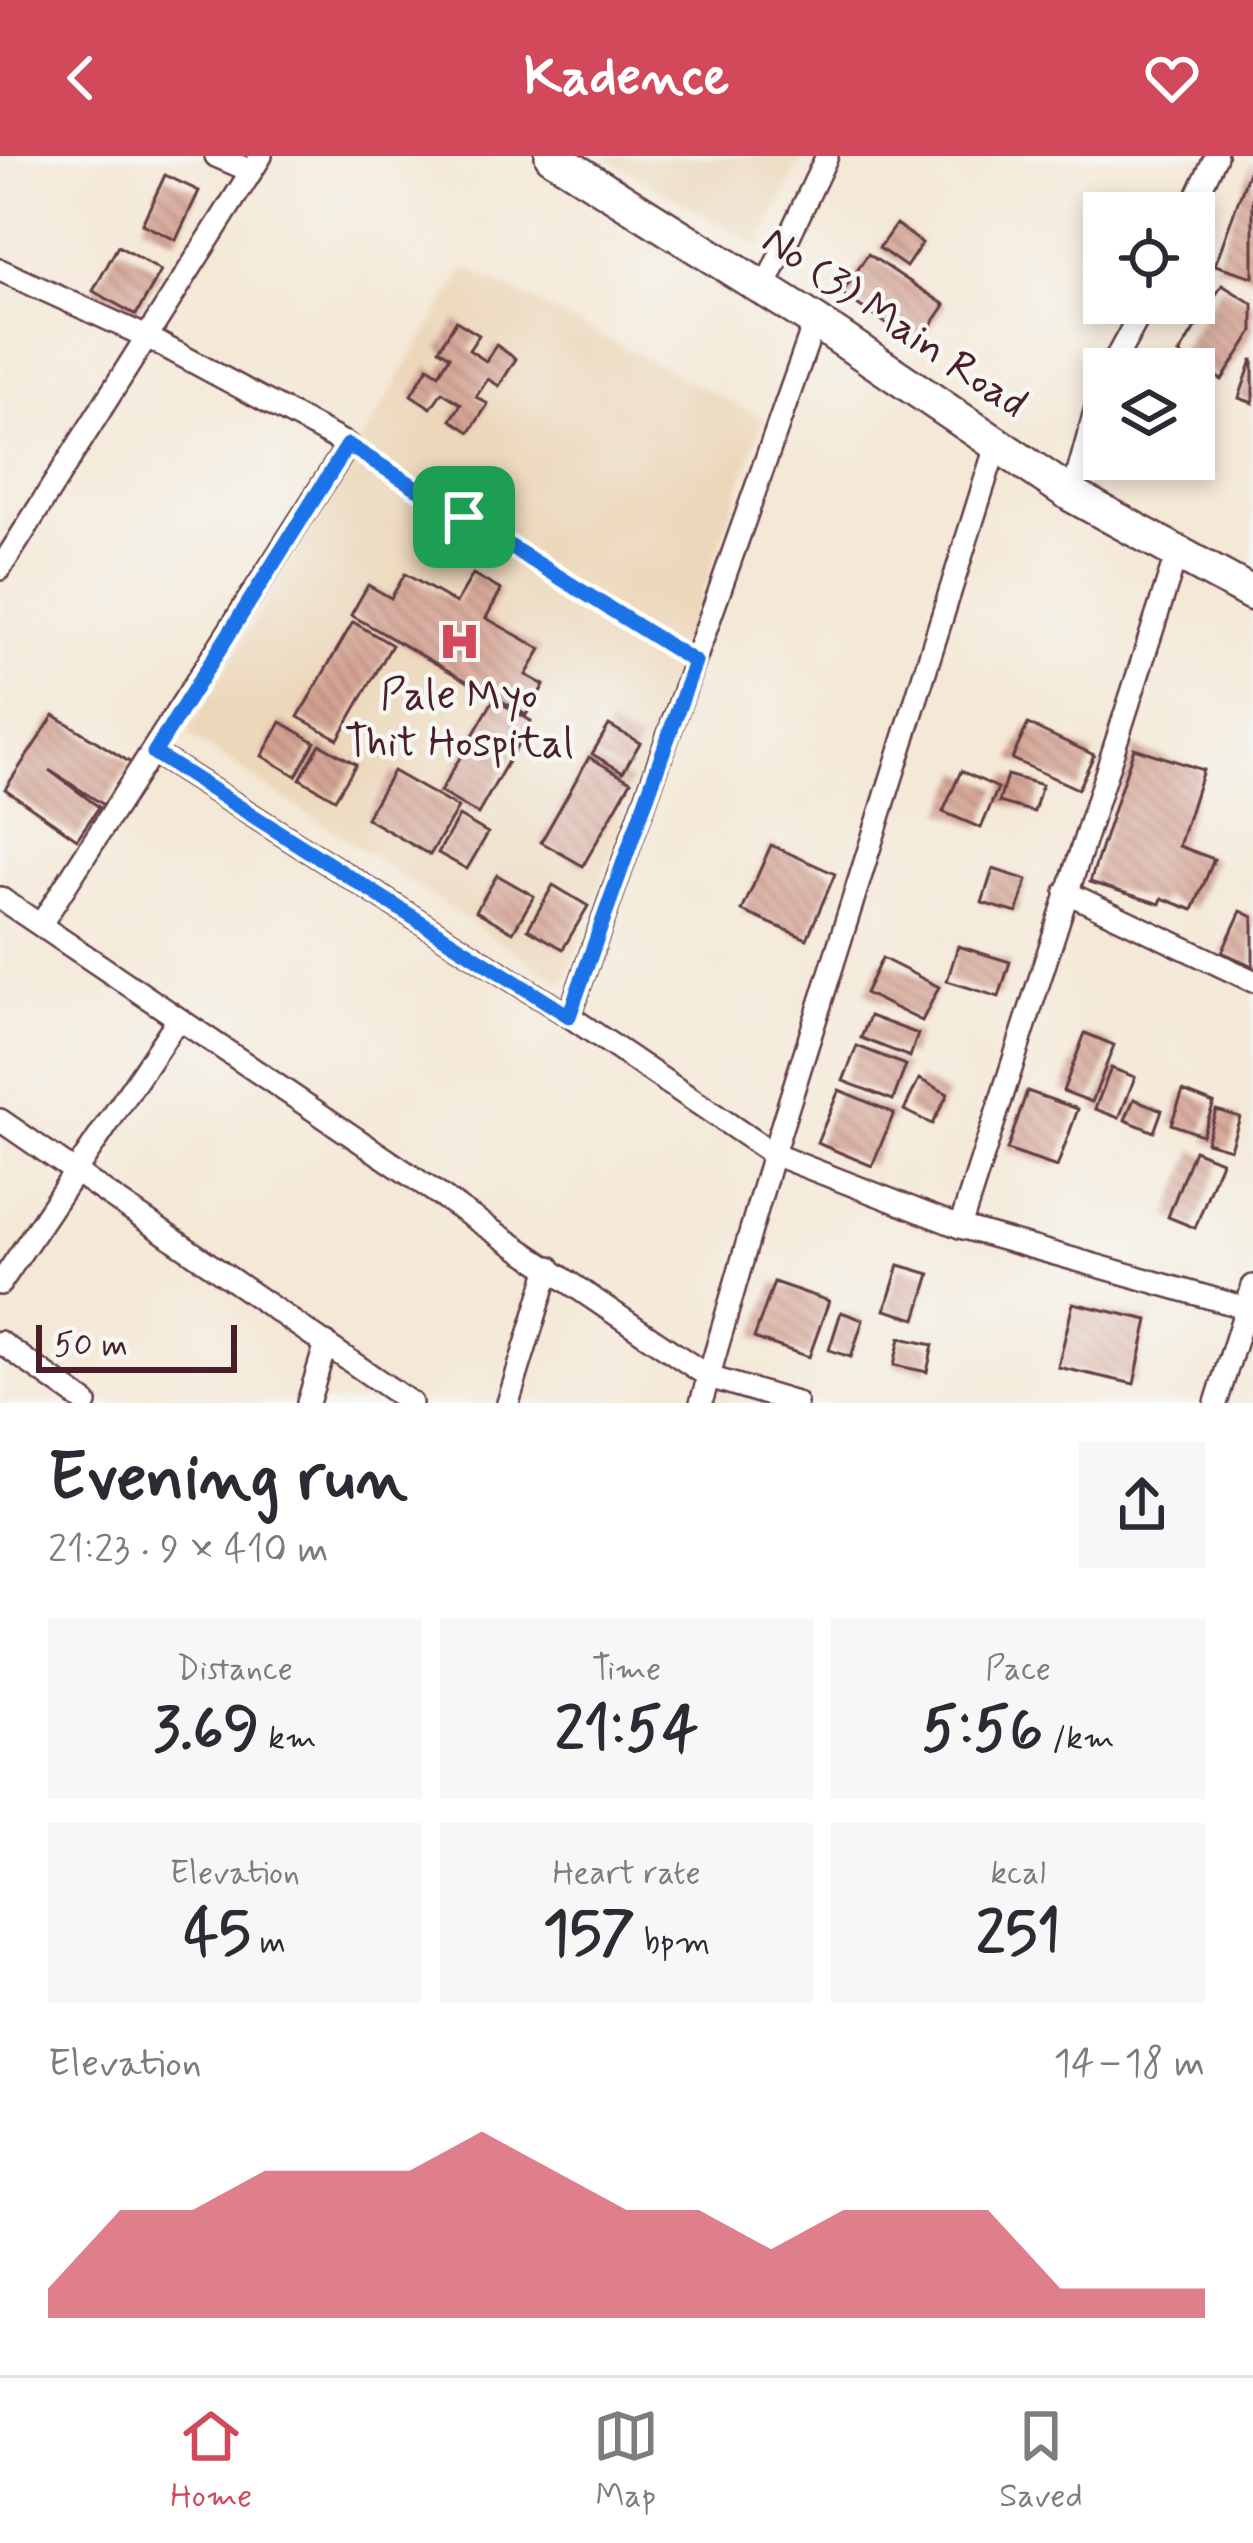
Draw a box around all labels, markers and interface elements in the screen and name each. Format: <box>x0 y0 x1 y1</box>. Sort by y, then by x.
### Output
text: Kadence <box>524 43 729 114</box>
icon: back <box>48 45 114 111</box>
icon: heart <box>1139 45 1205 111</box>
map controls <box>1083 192 1215 480</box>
button: locate <box>1083 192 1215 324</box>
street label: No (3) Main Road <box>751 214 1037 432</box>
button: layers <box>1083 348 1215 480</box>
pin <box>413 466 515 568</box>
icon: arrive <box>431 484 497 550</box>
hospital icon: Pale Myo Thit Hospital <box>436 619 482 665</box>
place label: Pale Myo Thit Hospital <box>345 669 573 772</box>
scale bar <box>36 1319 237 1372</box>
text: 50 m <box>54 1324 128 1368</box>
text: Evening run <box>48 1437 408 1523</box>
button: share <box>1079 1442 1205 1568</box>
text: 21:23 · 9 × 410 m <box>48 1525 328 1576</box>
text: Distance <box>177 1648 293 1692</box>
text: Time <box>592 1648 661 1692</box>
text: Pace <box>985 1648 1051 1692</box>
text: 3.69 <box>153 1692 259 1771</box>
text: 21:54 <box>555 1692 698 1771</box>
text: 5:56 <box>922 1692 1043 1771</box>
text: km <box>259 1717 316 1761</box>
text: /km <box>1043 1717 1114 1761</box>
text: Elevation <box>170 1852 300 1896</box>
text: Heart rate <box>552 1852 701 1896</box>
text: kcal <box>990 1852 1046 1896</box>
text: 45 <box>184 1896 251 1975</box>
text: 157 <box>543 1896 635 1975</box>
text: 251 <box>976 1896 1061 1975</box>
text: m <box>251 1921 286 1965</box>
text: bpm <box>635 1921 710 1965</box>
text: Elevation <box>48 2039 202 2090</box>
text: 14–18 m <box>1053 2039 1205 2090</box>
tab: Home <box>170 2403 252 2519</box>
tab: Map <box>593 2403 659 2519</box>
tab: Saved <box>999 2403 1083 2519</box>

